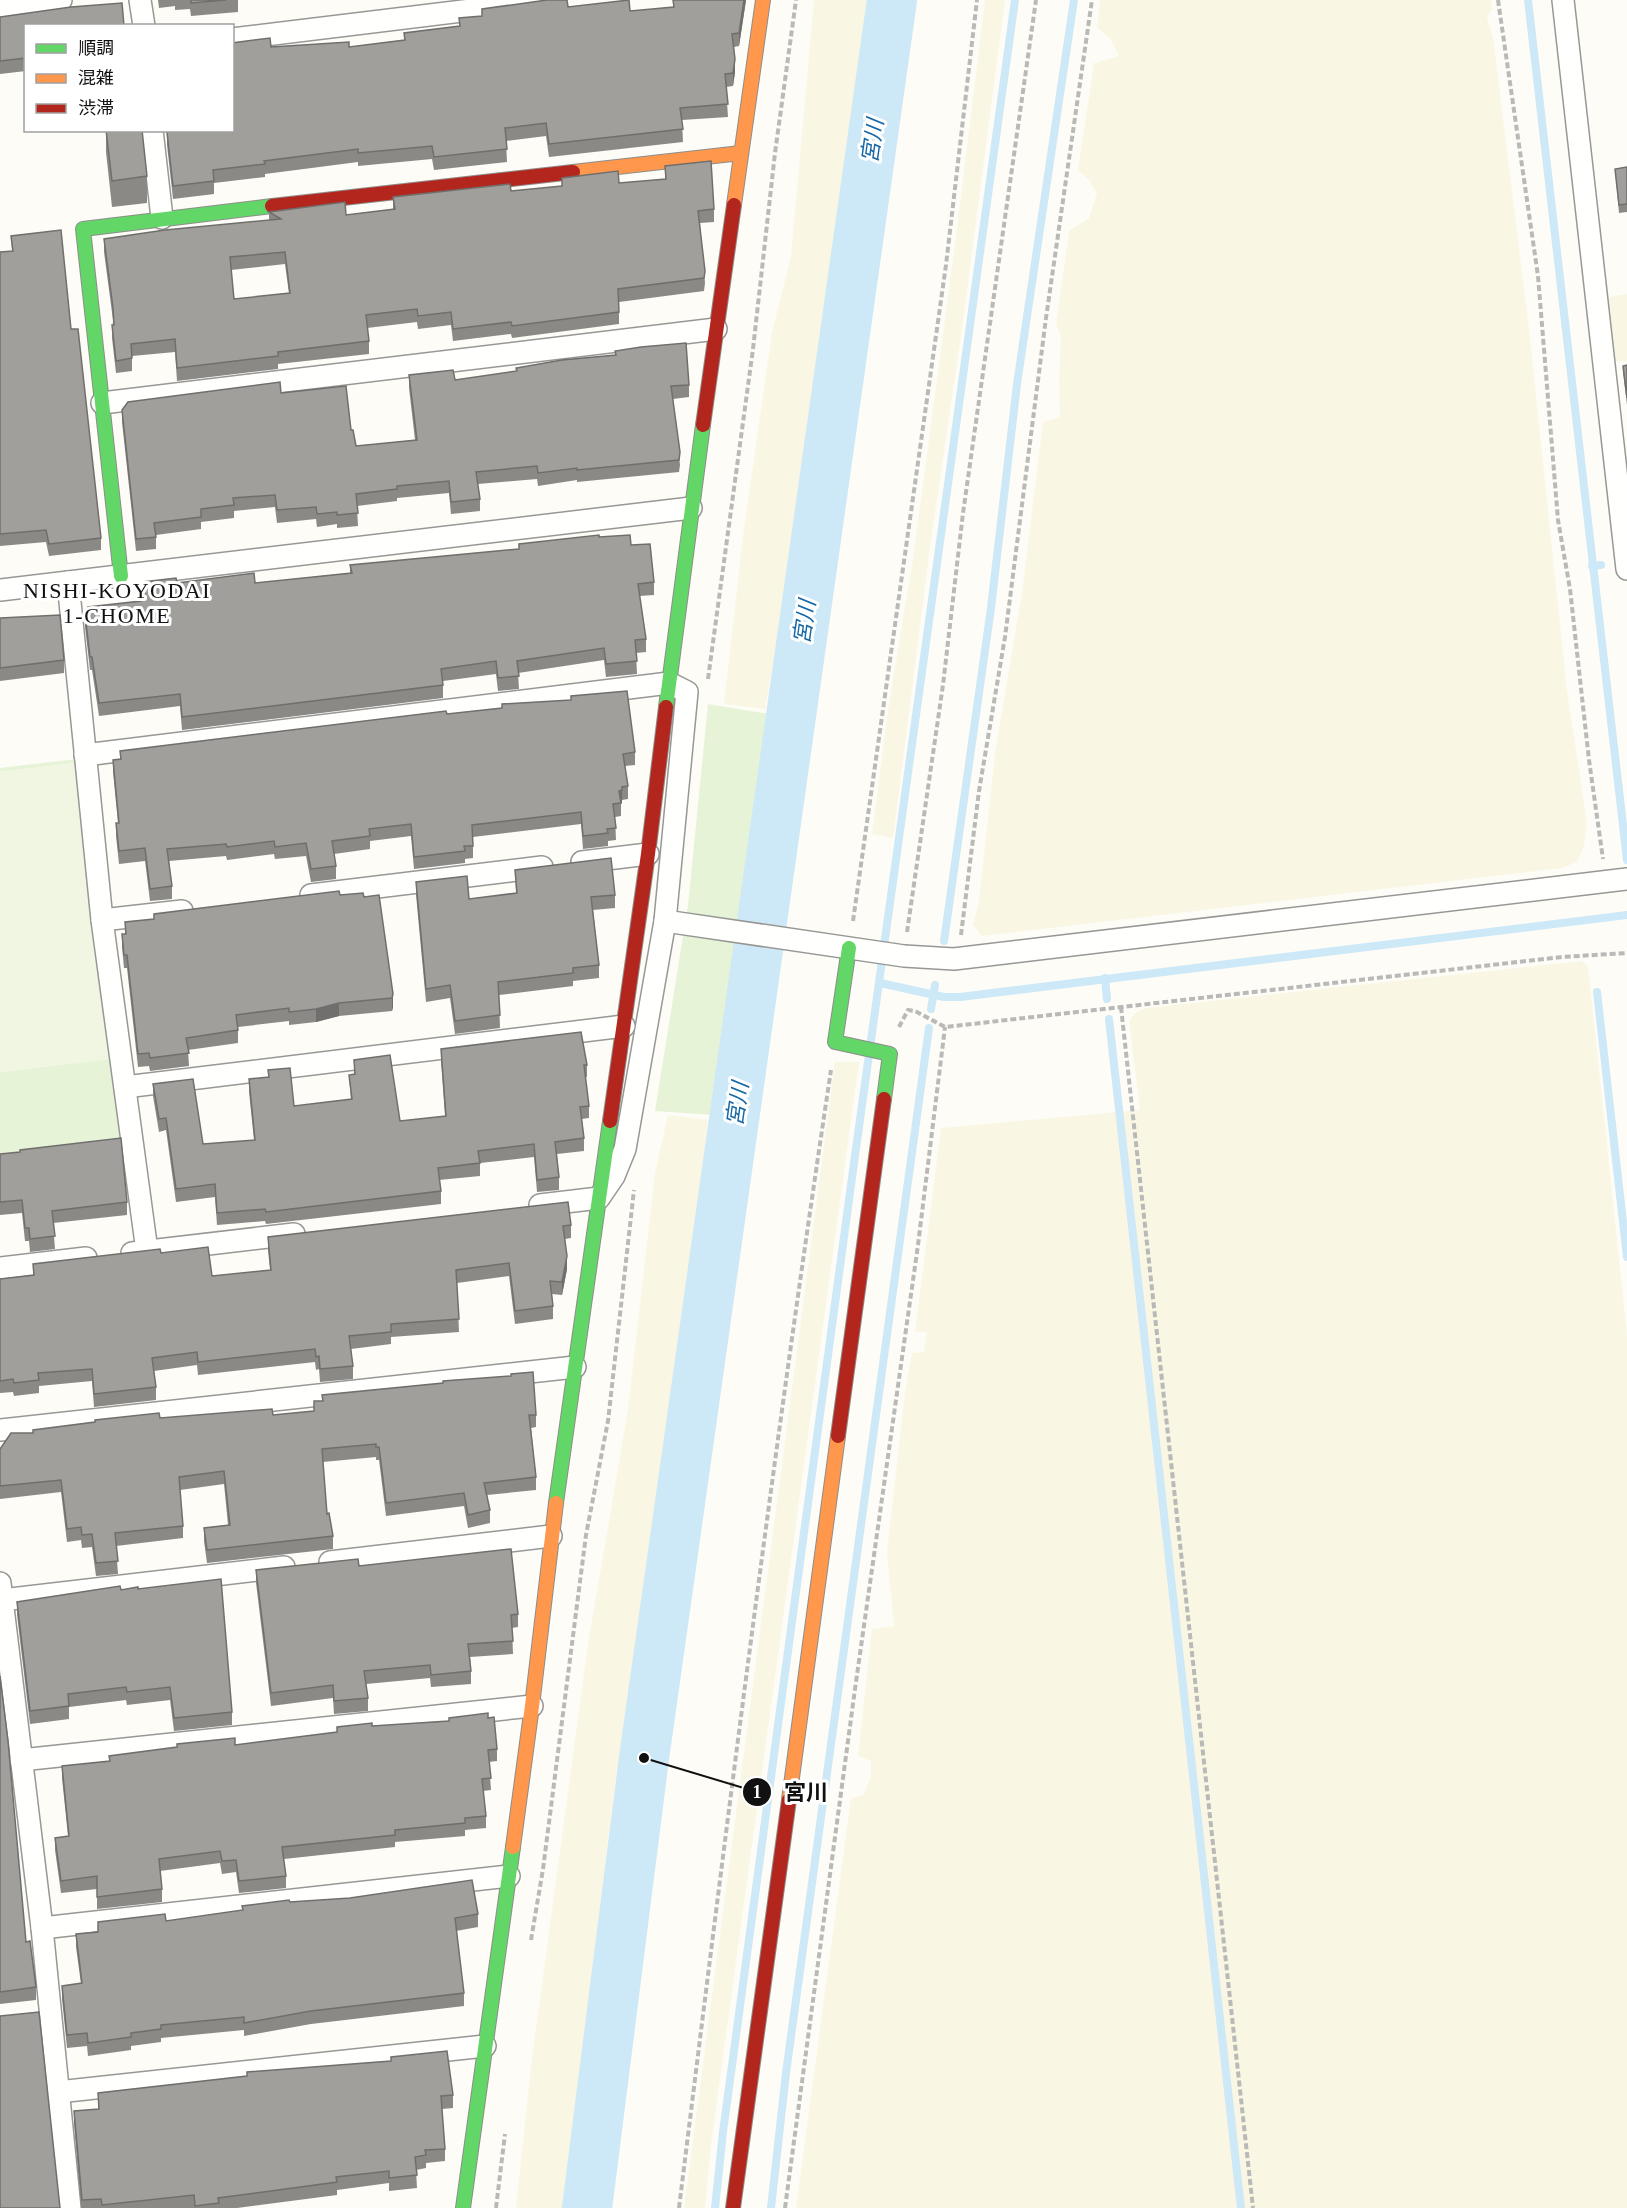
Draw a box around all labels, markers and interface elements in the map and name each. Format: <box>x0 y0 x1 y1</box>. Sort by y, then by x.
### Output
legend <box>24 24 234 132</box>
text: 順調 <box>78 38 114 58</box>
text: 混雑 <box>78 68 114 88</box>
text: 渋滞 <box>78 98 114 118</box>
water label: 宮川 <box>857 116 888 165</box>
district label: NISHI-KOYODAI 1-CHOME <box>23 578 211 628</box>
water label: 宮川 <box>789 597 820 646</box>
water label: 宮川 <box>722 1079 753 1128</box>
callout: 宮川 <box>742 1772 840 1812</box>
text: 宮川 <box>784 1780 828 1805</box>
text: 1 <box>753 1782 762 1802</box>

